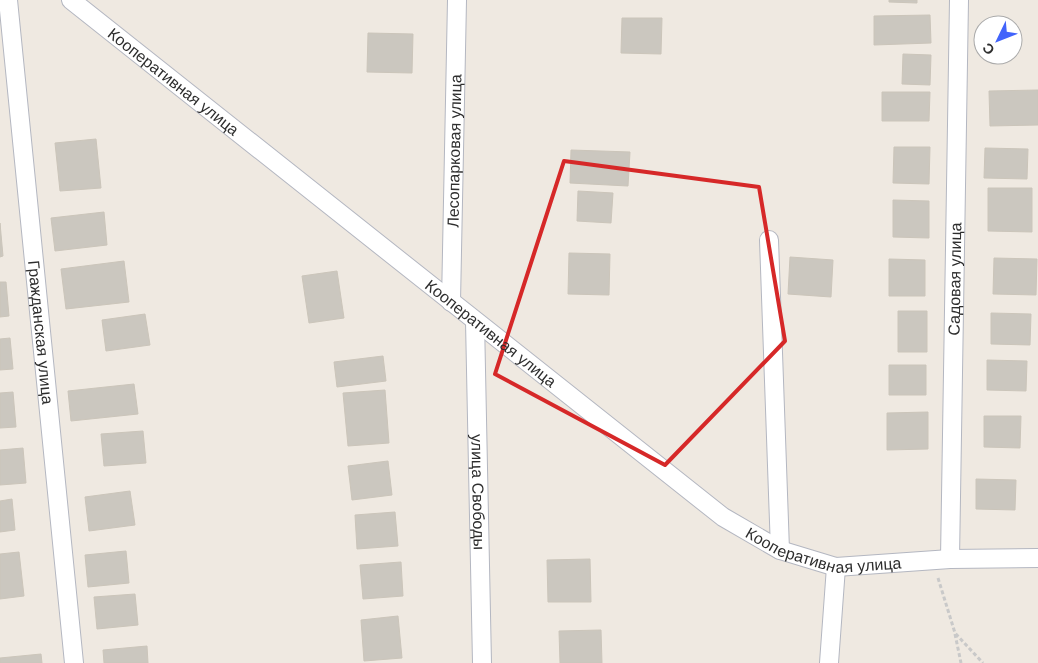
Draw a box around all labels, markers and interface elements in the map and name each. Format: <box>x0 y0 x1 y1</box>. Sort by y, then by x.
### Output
north arrow <box>973 15 1023 65</box>
street label: Кооперативная улица <box>105 25 242 139</box>
text: С <box>979 40 998 58</box>
street label: Лесопарковая улица <box>444 74 465 228</box>
street label: Садовая улица <box>946 222 964 336</box>
street label: Гражданская улица <box>25 260 56 405</box>
street label: Кооперативная улица <box>422 276 559 390</box>
street label: улица Свободы <box>468 434 488 550</box>
street label: Кооперативная улица <box>743 524 902 576</box>

